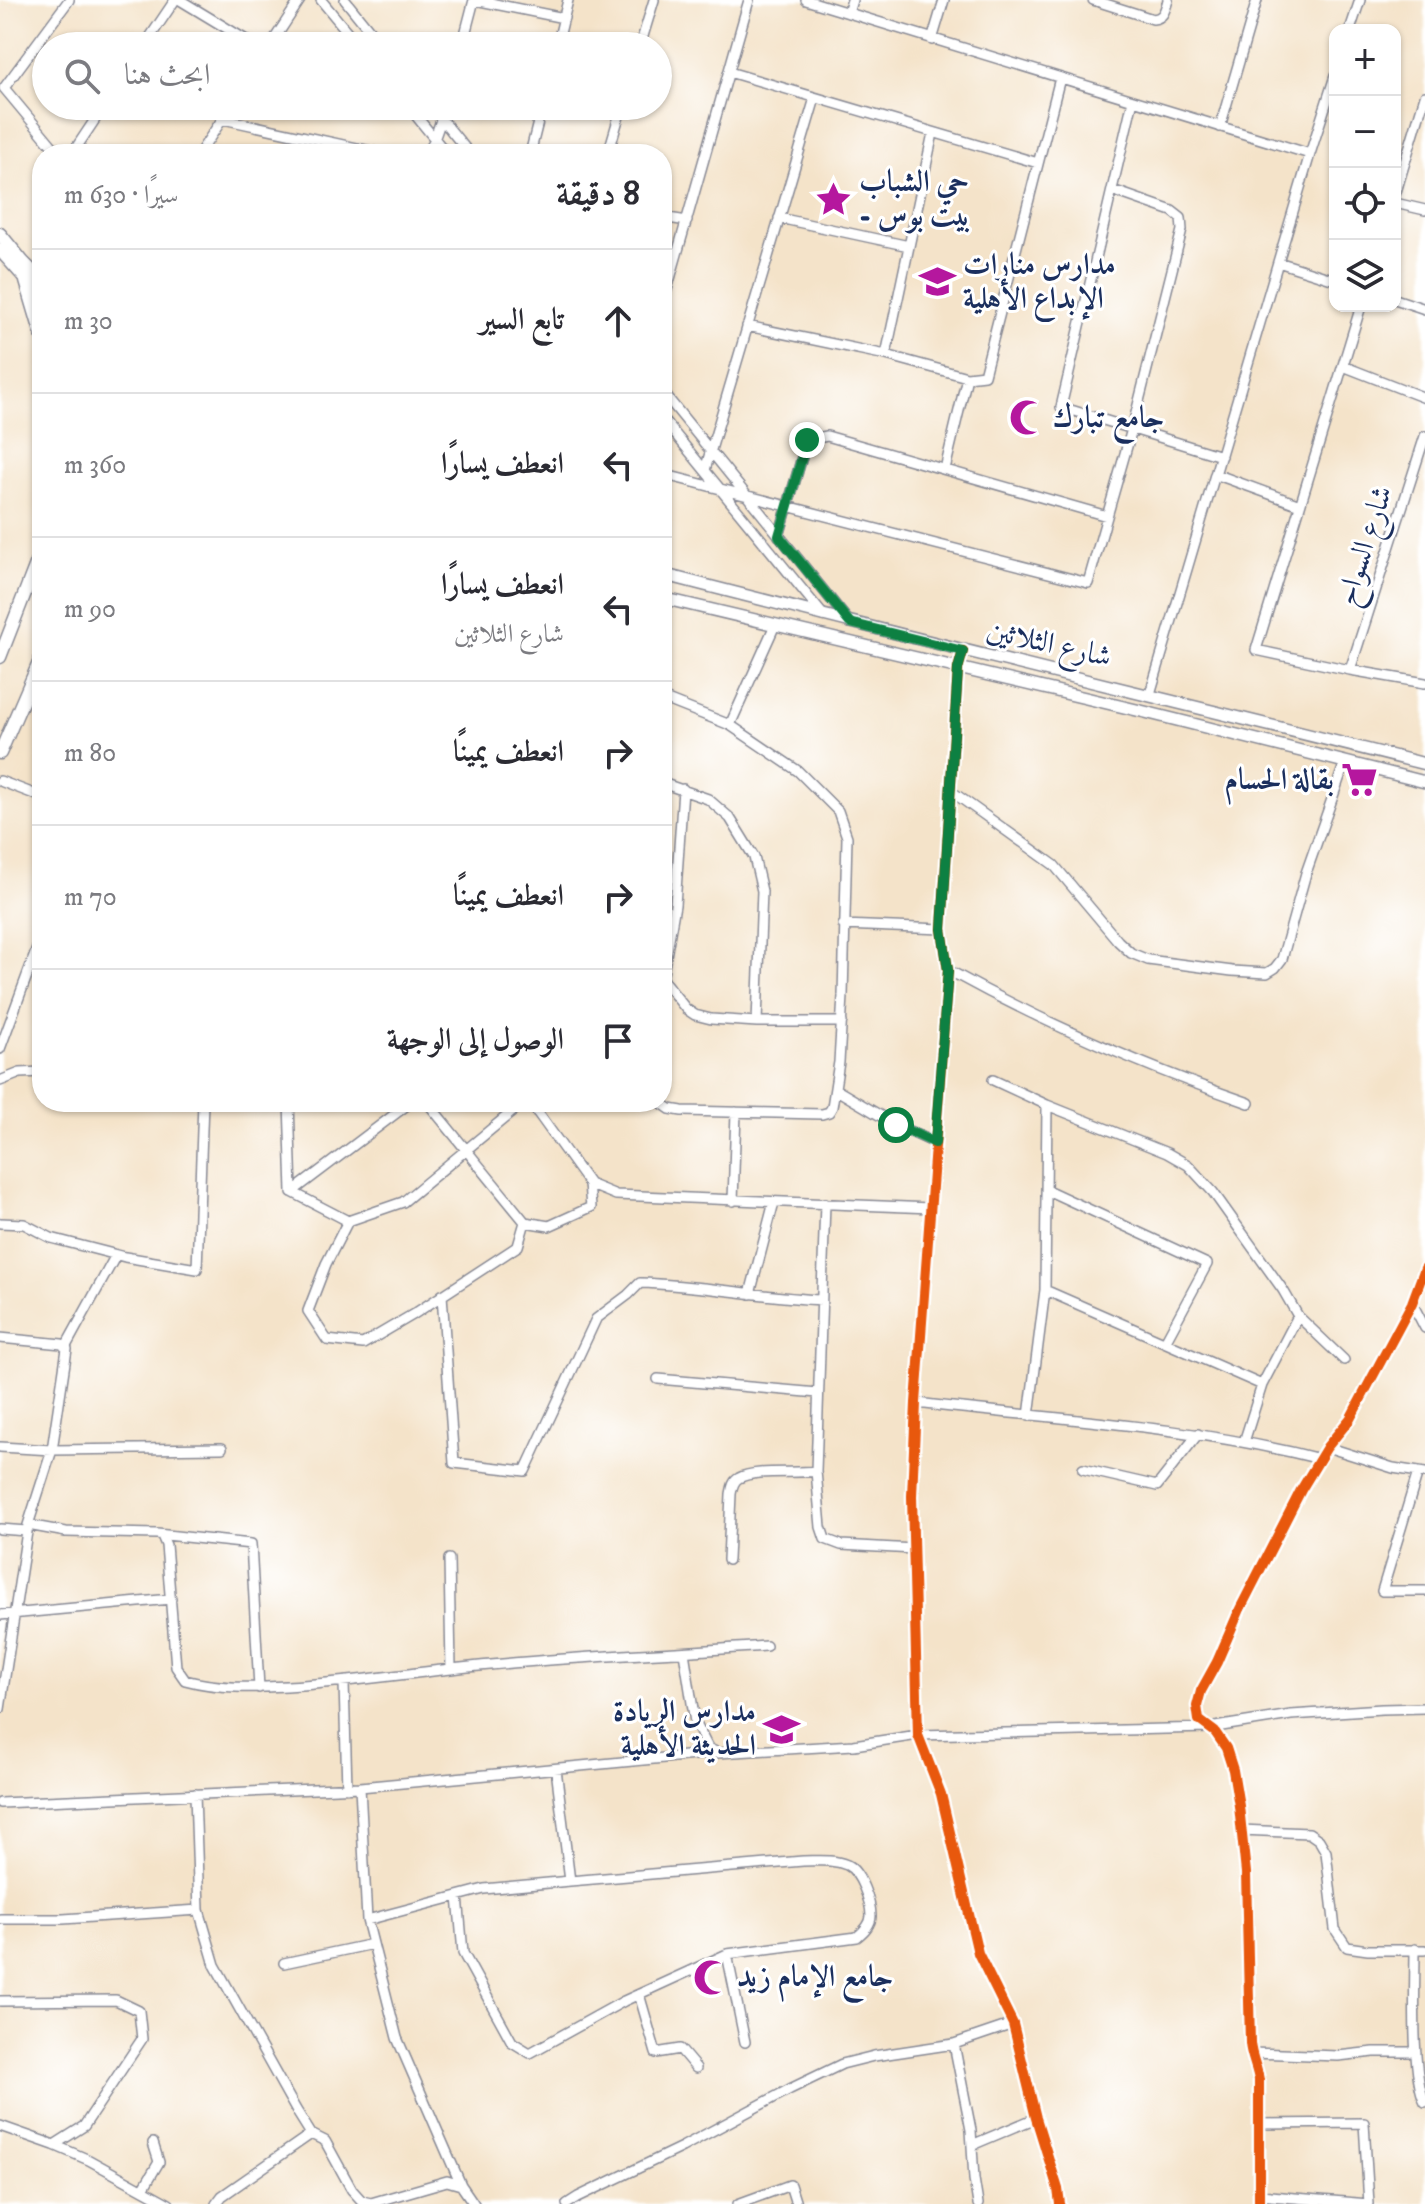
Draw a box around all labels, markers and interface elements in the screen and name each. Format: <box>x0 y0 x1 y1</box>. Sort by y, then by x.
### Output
map controls <box>1329 24 1401 312</box>
button: + <box>1329 24 1401 96</box>
search box <box>32 32 672 120</box>
icon: search <box>60 54 104 98</box>
text: ابحث هنا <box>124 57 210 94</box>
button: − <box>1329 96 1401 168</box>
place label: حي الشباب - بيت بوس <box>859 164 971 235</box>
button: locate <box>1329 168 1401 240</box>
text: 8 دقيقة <box>556 173 640 215</box>
text: سيرًا · 630 m <box>64 179 178 212</box>
place icon: حي الشباب - بيت بوس <box>814 180 852 218</box>
button: layers <box>1329 240 1401 312</box>
place label: مدارس منارات الإبداع الأهلية <box>963 247 1116 322</box>
school or university icon: مدارس منارات الإبداع الأهلية <box>918 263 956 301</box>
icon: ahead <box>596 299 640 343</box>
text: تابع السير <box>479 302 564 339</box>
text: 30 m <box>64 305 113 338</box>
mosque icon: جامع تبارك <box>1008 399 1046 437</box>
place label: جامع تبارك <box>1053 400 1164 444</box>
route end <box>789 422 825 458</box>
icon: left <box>596 443 640 487</box>
text: انعطف يسارًا <box>441 446 564 483</box>
text: 360 m <box>64 449 126 482</box>
street label: شارع السواح <box>1328 481 1407 613</box>
text: انعطف يسارًا <box>441 567 564 604</box>
icon: left <box>596 587 640 631</box>
text: 90 m <box>64 593 116 626</box>
street label: شارع الثلاثين <box>982 612 1115 681</box>
text: شارع الثلاثين <box>454 618 564 651</box>
icon: right <box>596 731 640 775</box>
text: انعطف يمينًا <box>453 734 564 771</box>
text: 80 m <box>64 737 116 770</box>
supermarket icon: بقالة الحسام <box>1341 761 1379 799</box>
place label: بقالة الحسام <box>1224 762 1334 805</box>
icon: right <box>596 875 640 919</box>
text: انعطف يمينًا <box>453 878 564 915</box>
text: 70 m <box>64 881 117 914</box>
icon: arrive <box>596 1019 640 1063</box>
text: الوصول إلى الوجهة <box>387 1022 564 1059</box>
route start <box>878 1107 914 1143</box>
place label: مدارس الريادة الحديثة الأهلية <box>613 1694 756 1765</box>
school or university icon: مدارس الريادة الحديثة الأهلية <box>763 1710 801 1748</box>
mosque icon: جامع الإمام زيد <box>692 1958 730 1996</box>
place label: جامع الإمام زيد <box>737 1959 893 2003</box>

